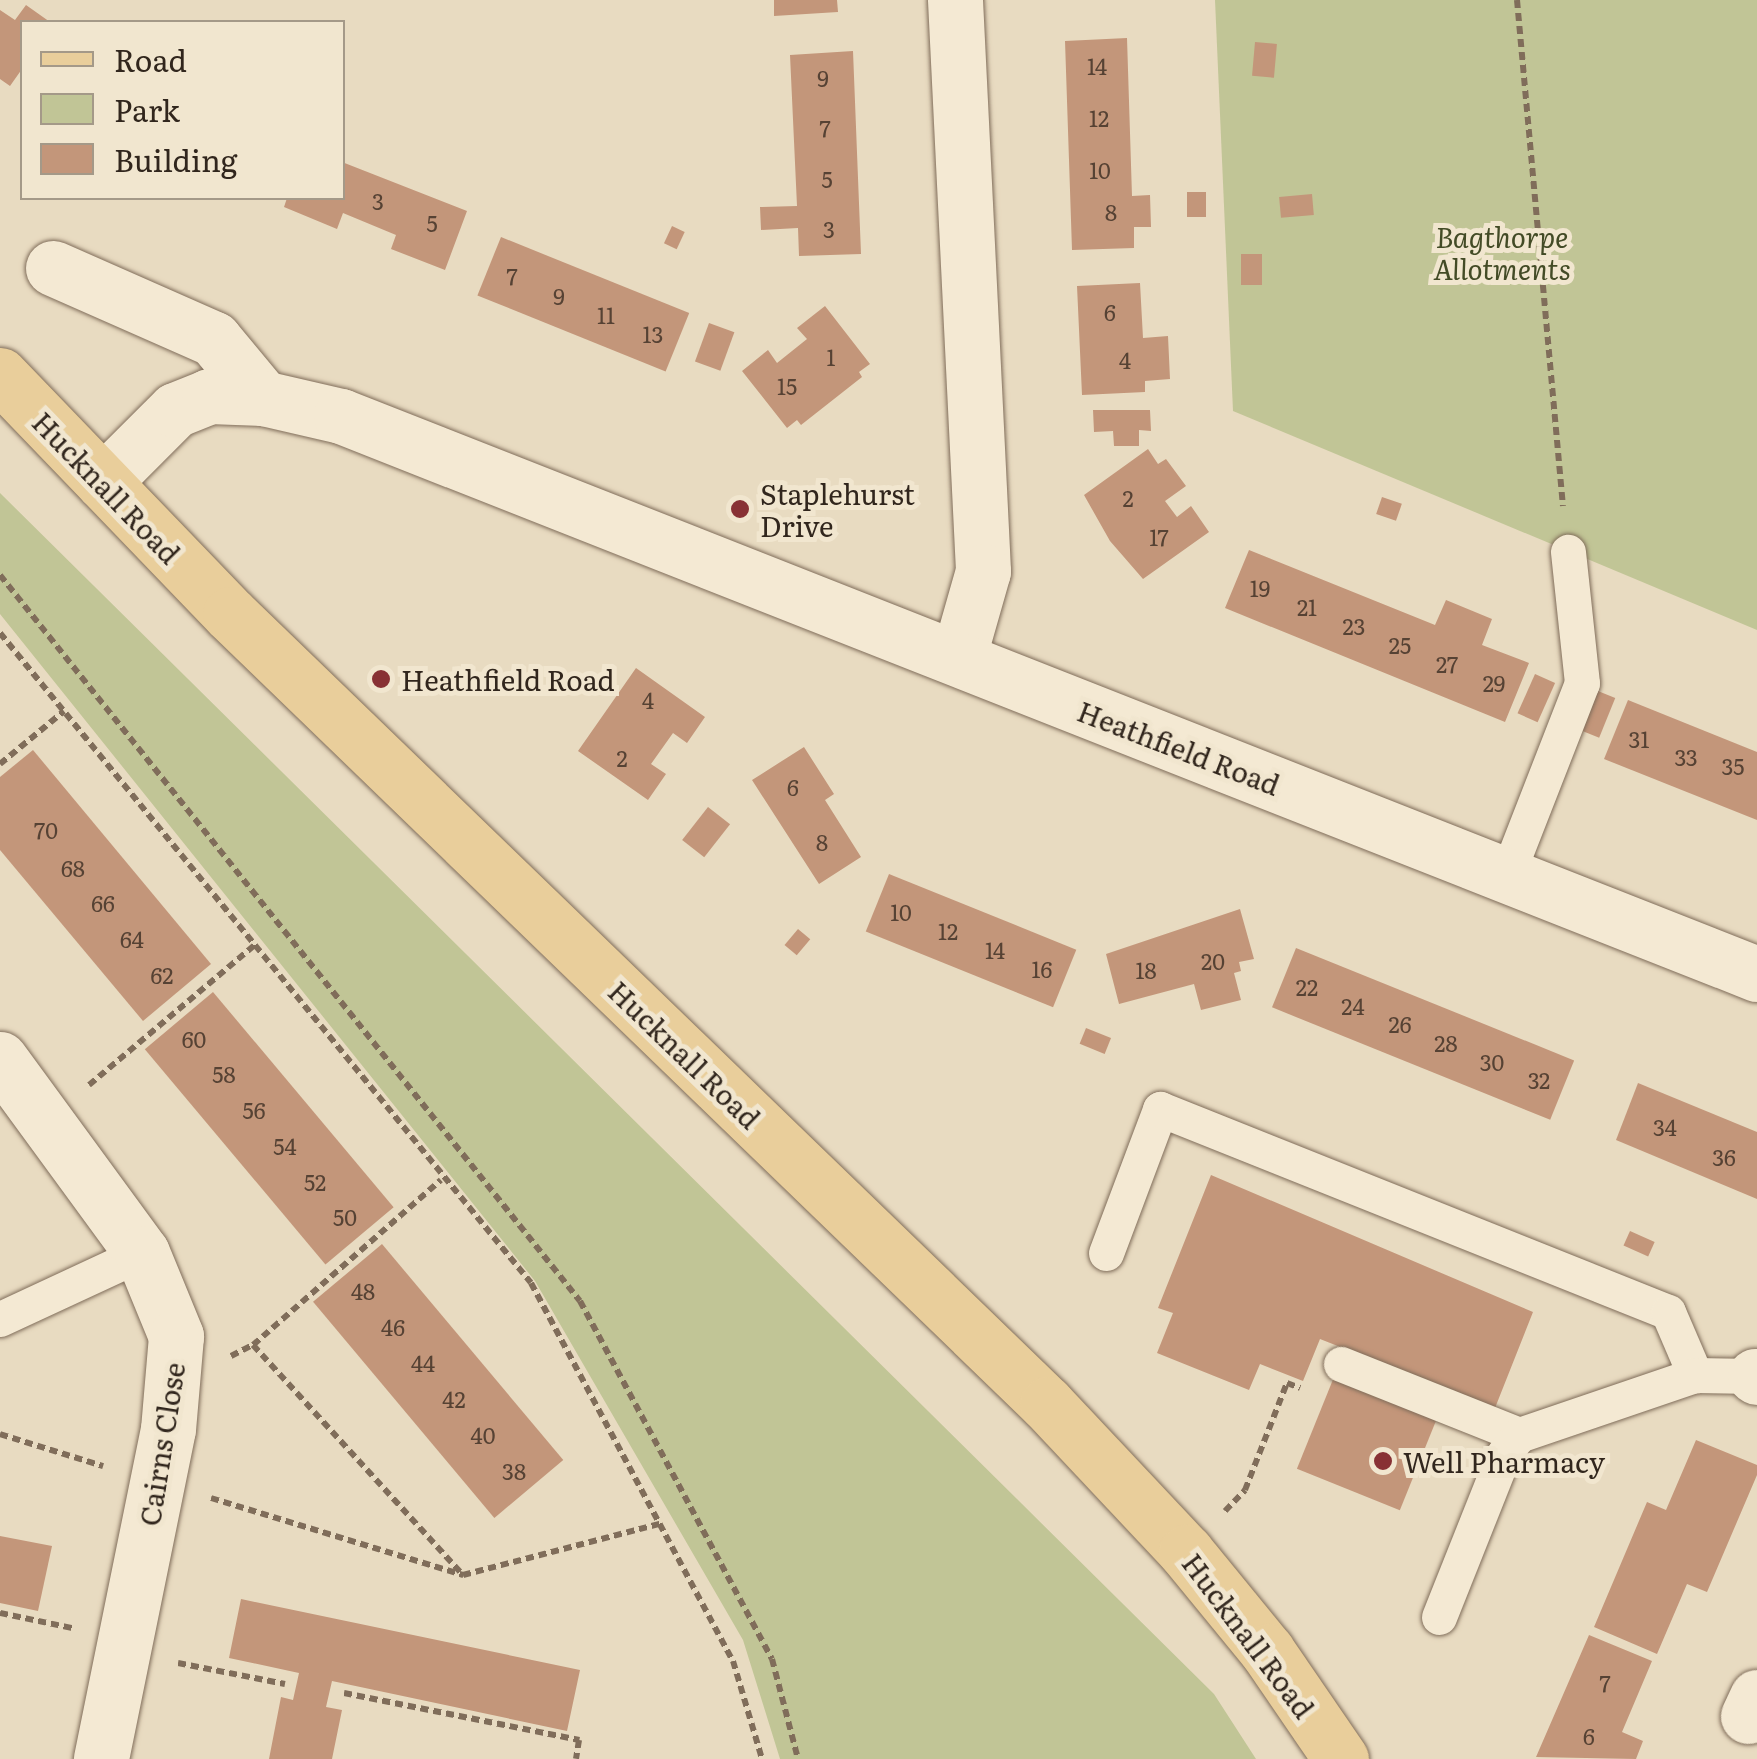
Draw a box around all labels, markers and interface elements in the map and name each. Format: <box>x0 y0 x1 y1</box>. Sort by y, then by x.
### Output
legend <box>20 20 345 200</box>
text: Road <box>114 37 187 81</box>
house number: 14 <box>1087 53 1107 79</box>
house number: 9 <box>817 65 829 91</box>
text: Park <box>114 87 180 131</box>
house number: 12 <box>1089 105 1109 131</box>
house number: 7 <box>819 115 831 141</box>
text: Building <box>114 137 238 181</box>
house number: 10 <box>1089 157 1111 183</box>
house number: 5 <box>821 166 833 192</box>
house number: 3 <box>372 188 384 214</box>
house number: 8 <box>1105 199 1117 225</box>
house number: 5 <box>426 210 438 236</box>
house number: 3 <box>823 216 835 242</box>
park label: Bagthorpe Allotments <box>1433 219 1571 285</box>
house number: 7 <box>506 263 518 289</box>
house number: 9 <box>553 283 565 309</box>
house number: 6 <box>1104 299 1116 325</box>
house number: 11 <box>597 302 615 328</box>
house number: 13 <box>643 321 663 347</box>
house number: 1 <box>827 344 835 370</box>
house number: 4 <box>1119 347 1131 373</box>
house number: 15 <box>777 373 797 399</box>
street label: Hucknall Road <box>26 404 188 570</box>
place label: Staplehurst Drive <box>760 476 915 542</box>
house number: 2 <box>1122 485 1134 511</box>
marker: Staplehurst Drive <box>729 498 751 520</box>
house number: 17 <box>1149 524 1169 550</box>
house number: 19 <box>1250 575 1270 601</box>
house number: 21 <box>1297 594 1317 620</box>
house number: 23 <box>1342 613 1366 639</box>
house number: 25 <box>1389 632 1411 658</box>
house number: 27 <box>1436 651 1458 677</box>
place label: Heathfield Road <box>401 662 615 696</box>
marker: Heathfield Road <box>370 668 392 690</box>
house number: 29 <box>1483 670 1505 696</box>
house number: 4 <box>642 687 654 713</box>
street label: Heathfield Road <box>1073 693 1285 801</box>
house number: 31 <box>1629 726 1649 752</box>
house number: 33 <box>1674 744 1698 770</box>
house number: 2 <box>616 745 628 771</box>
house number: 35 <box>1722 753 1744 779</box>
house number: 6 <box>787 774 799 800</box>
house number: 70 <box>34 817 58 843</box>
house number: 8 <box>816 829 828 855</box>
house number: 68 <box>61 855 85 881</box>
house number: 66 <box>91 890 115 916</box>
house number: 10 <box>890 899 912 925</box>
house number: 12 <box>938 918 958 944</box>
house number: 64 <box>120 926 144 952</box>
house number: 14 <box>985 937 1005 963</box>
house number: 20 <box>1201 948 1225 974</box>
house number: 16 <box>1032 956 1052 982</box>
house number: 18 <box>1135 957 1157 983</box>
house number: 62 <box>151 962 173 988</box>
street label: Hucknall Road <box>602 973 768 1135</box>
house number: 22 <box>1296 974 1318 1000</box>
house number: 24 <box>1341 993 1365 1019</box>
house number: 26 <box>1389 1011 1411 1037</box>
house number: 60 <box>182 1026 206 1052</box>
house number: 28 <box>1434 1030 1458 1056</box>
house number: 30 <box>1480 1049 1504 1075</box>
house number: 58 <box>212 1061 236 1087</box>
house number: 32 <box>1528 1067 1550 1093</box>
house number: 56 <box>243 1097 265 1123</box>
house number: 34 <box>1653 1114 1677 1140</box>
house number: 54 <box>273 1133 297 1159</box>
house number: 36 <box>1712 1144 1736 1170</box>
house number: 52 <box>304 1169 326 1195</box>
house number: 50 <box>333 1204 357 1230</box>
house number: 48 <box>351 1278 375 1304</box>
house number: 46 <box>381 1314 405 1340</box>
house number: 44 <box>411 1350 435 1376</box>
street label: Cairns Close <box>131 1360 191 1528</box>
house number: 42 <box>442 1386 466 1412</box>
house number: 40 <box>471 1422 495 1448</box>
place label: Well Pharmacy <box>1403 1444 1605 1478</box>
marker: Well Pharmacy <box>1372 1450 1394 1472</box>
house number: 38 <box>502 1458 526 1484</box>
street label: Hucknall Road <box>1176 1546 1322 1724</box>
house number: 7 <box>1599 1670 1611 1696</box>
house number: 6 <box>1583 1723 1595 1749</box>

